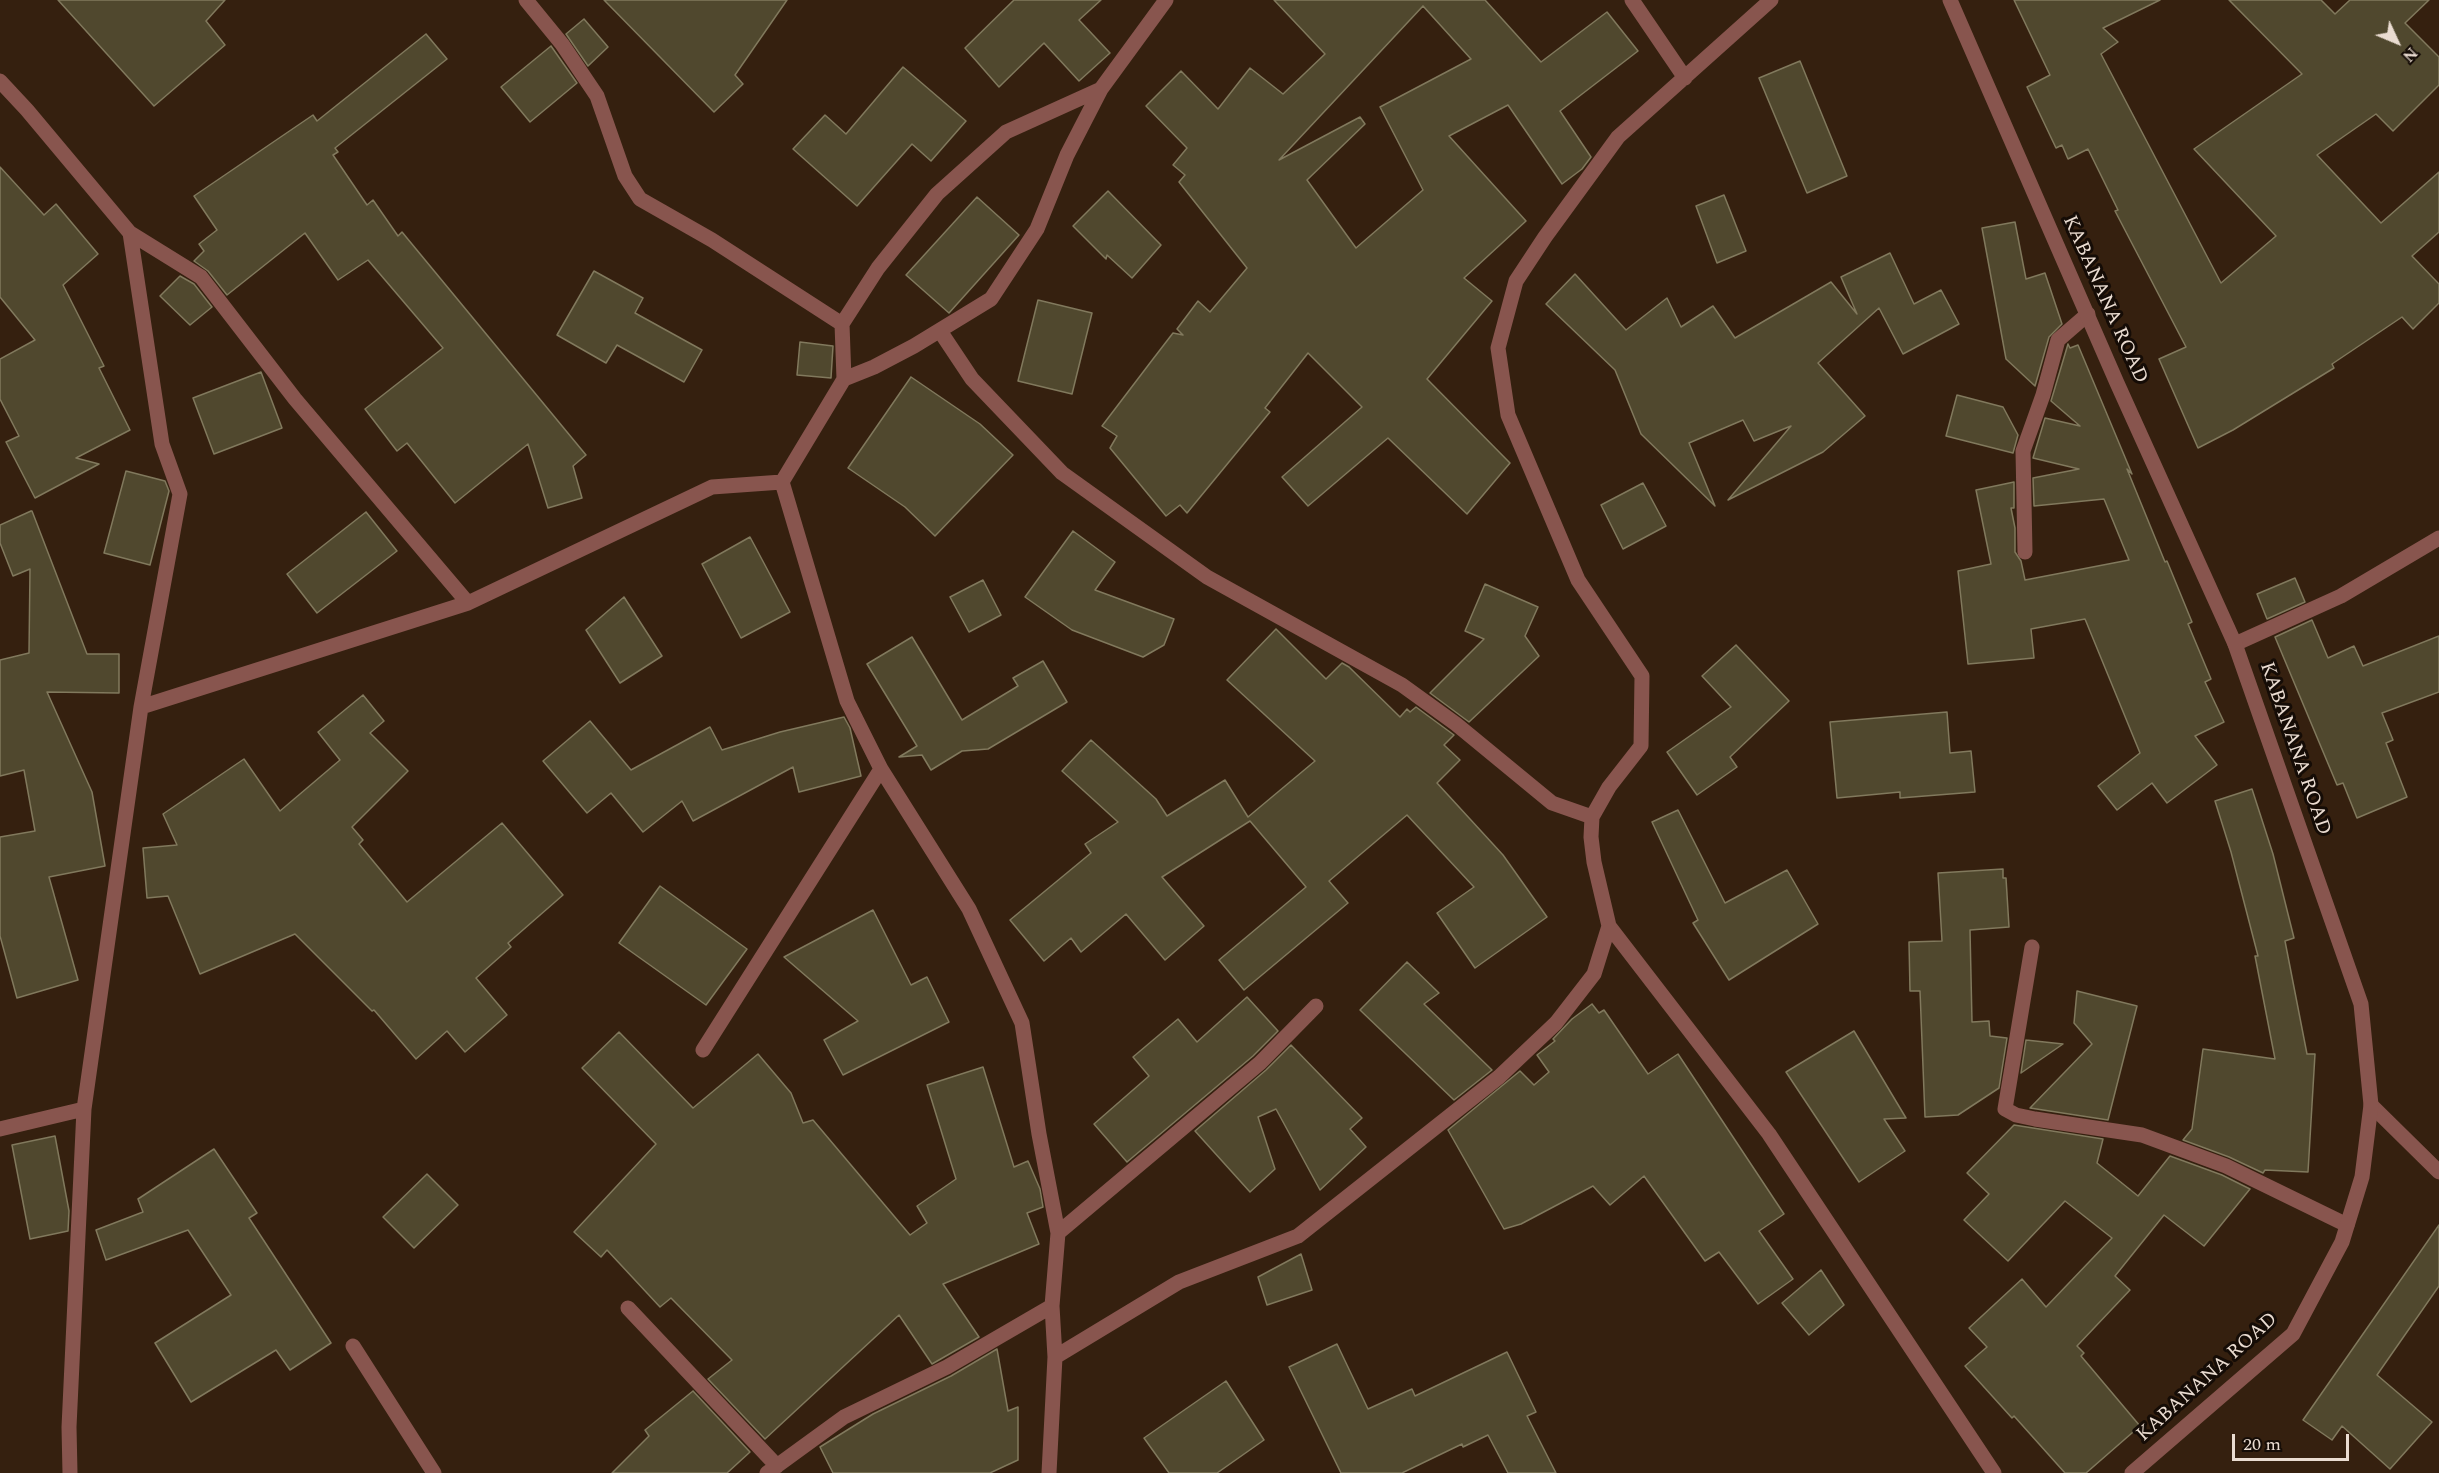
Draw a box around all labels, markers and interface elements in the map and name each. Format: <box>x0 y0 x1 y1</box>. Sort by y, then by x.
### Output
north arrow <box>2367 12 2427 72</box>
text: N <box>2397 41 2423 68</box>
street label: KABANANA ROAD <box>2056 212 2152 388</box>
street label: KABANANA ROAD <box>2253 659 2335 839</box>
street label: KABANANA ROAD <box>2133 1308 2283 1448</box>
scale bar <box>2235 1422 2352 1460</box>
text: 20 m <box>2243 1431 2281 1458</box>

